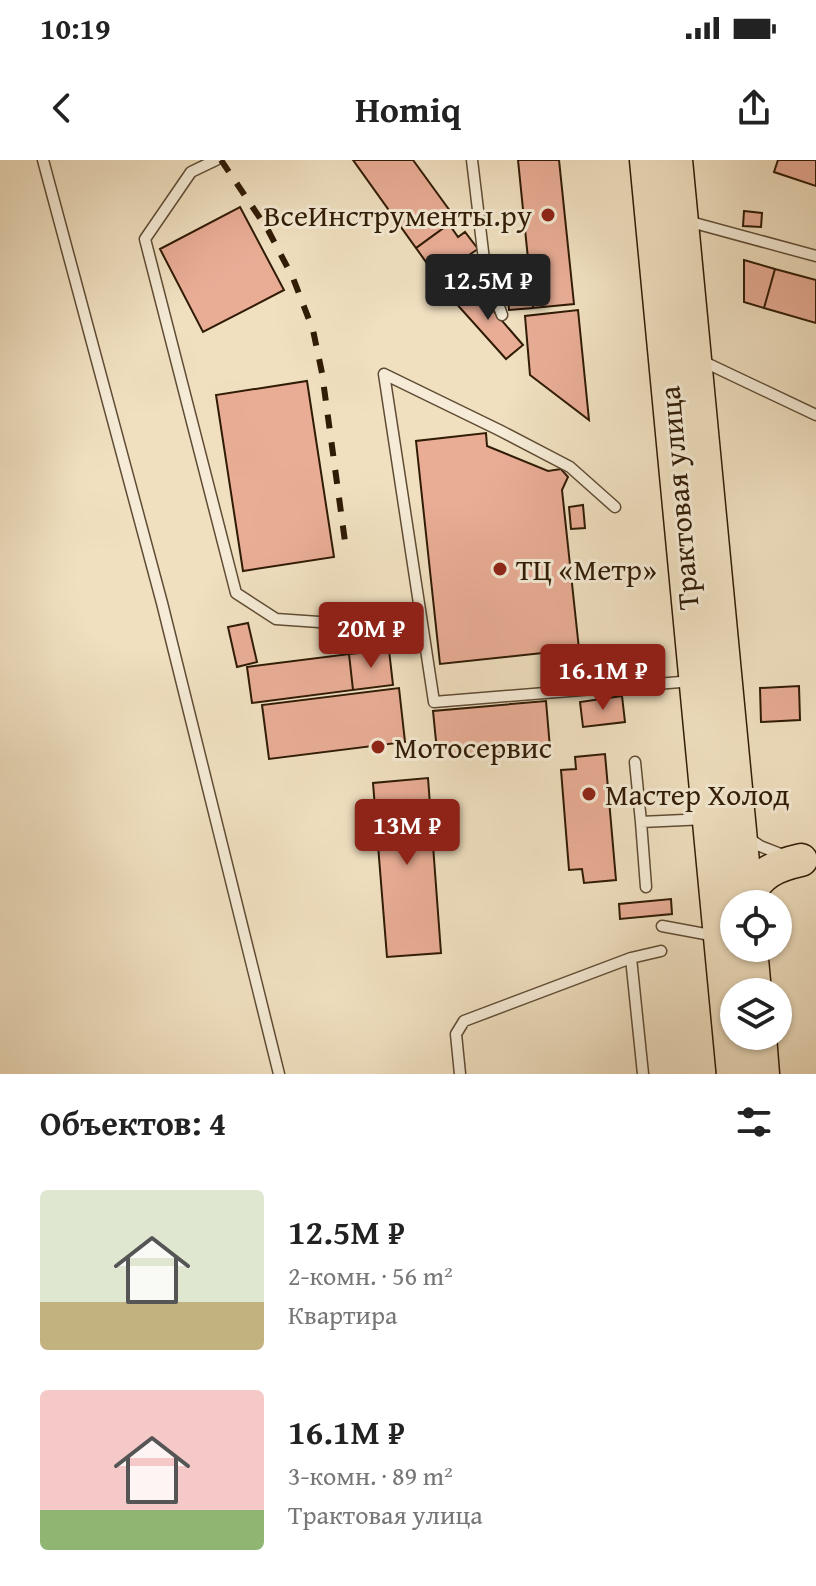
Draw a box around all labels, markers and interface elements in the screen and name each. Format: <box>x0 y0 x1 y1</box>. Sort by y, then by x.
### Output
text: 10:19 <box>40 6 111 50</box>
text: Homiq <box>355 82 461 135</box>
icon: back <box>40 86 84 130</box>
icon: share <box>732 86 776 130</box>
place label: ВсеИнструменты.ру <box>264 193 532 237</box>
marker: ВсеИнструменты.ру <box>539 206 557 224</box>
pin: 12.5M ₽ <box>414 254 562 322</box>
text: 12.5M ₽ <box>443 260 533 299</box>
street label: Трактовая улица <box>646 384 710 612</box>
place label: ТЦ «Метр» <box>516 547 657 591</box>
marker: ТЦ «Метр» <box>491 560 509 578</box>
pin: 20M ₽ <box>315 602 427 670</box>
text: 20M ₽ <box>337 608 405 647</box>
pin: 16.1M ₽ <box>529 644 677 712</box>
text: 16.1M ₽ <box>558 650 648 689</box>
place label: Мотосервис <box>394 725 552 769</box>
marker: Мотосервис <box>369 738 387 756</box>
place label: Мастер Холод <box>605 772 790 816</box>
marker: Мастер Холод <box>580 785 598 803</box>
pin: 13M ₽ <box>351 799 463 867</box>
text: 13M ₽ <box>373 805 441 844</box>
map controls <box>720 890 792 1050</box>
button: locate <box>720 890 792 962</box>
button: layers <box>720 978 792 1050</box>
text: Объектов: 4 <box>40 1098 226 1147</box>
icon: filters <box>732 1100 776 1144</box>
text: 12.5M ₽ <box>288 1207 405 1256</box>
icon: home <box>104 1222 200 1318</box>
text: 2-комн. · 56 m² <box>288 1256 453 1295</box>
text: Квартира <box>288 1295 397 1334</box>
text: 16.1M ₽ <box>288 1407 405 1456</box>
icon: home <box>104 1422 200 1518</box>
text: 3-комн. · 89 m² <box>288 1456 453 1495</box>
text: Трактовая улица <box>288 1495 483 1534</box>

